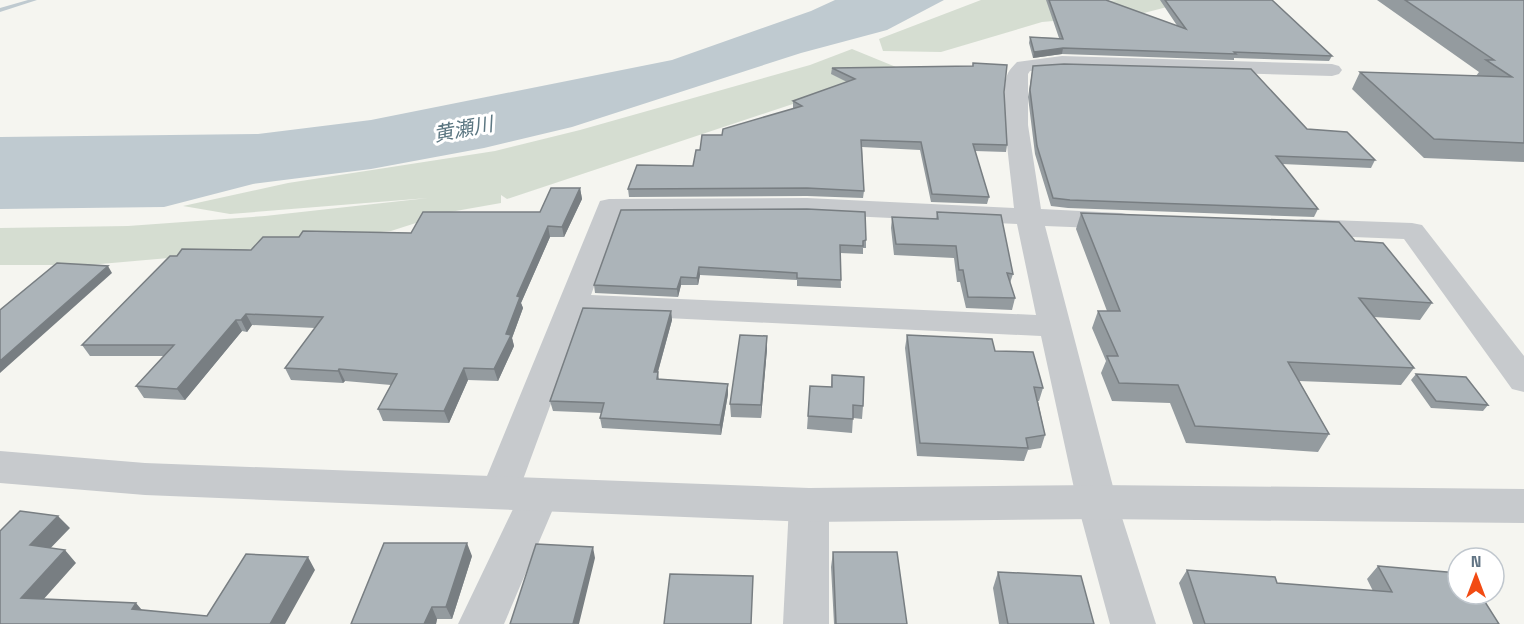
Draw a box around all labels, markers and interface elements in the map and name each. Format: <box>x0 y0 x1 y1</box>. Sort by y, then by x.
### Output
water label: 黄瀬川 <box>431 110 497 147</box>
north arrow <box>1446 546 1506 606</box>
text: N <box>1471 551 1481 572</box>

